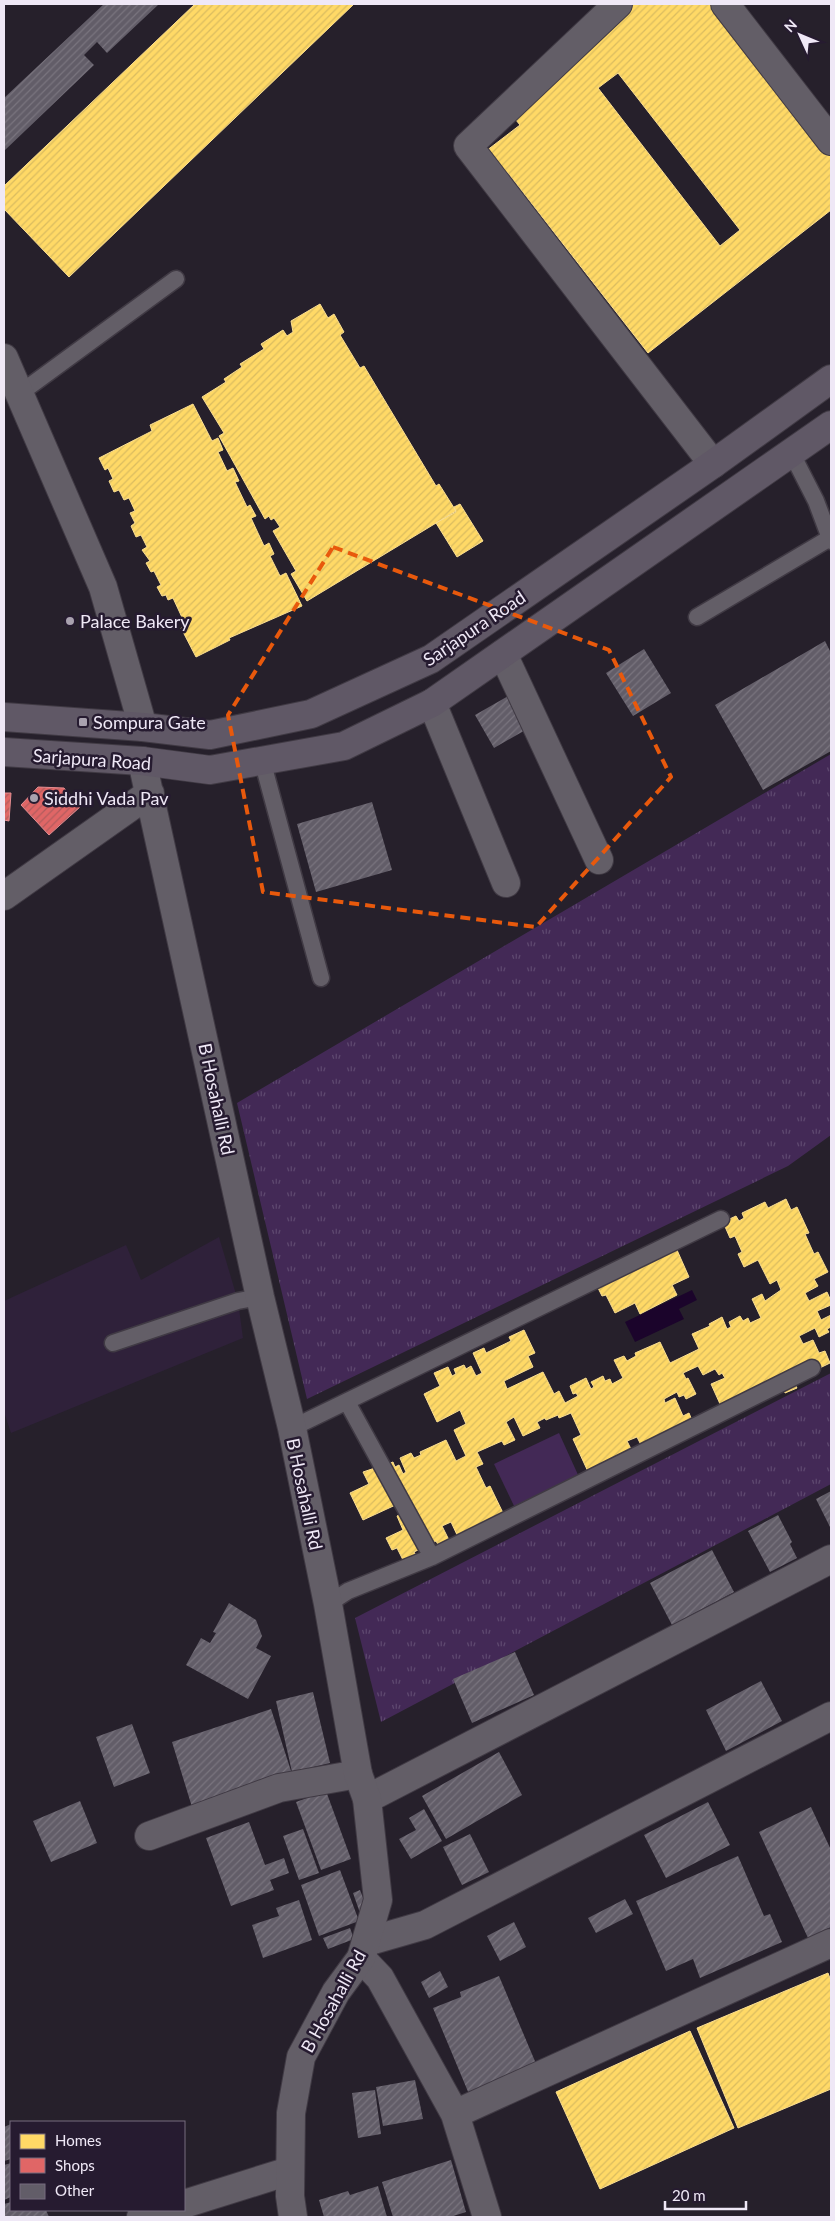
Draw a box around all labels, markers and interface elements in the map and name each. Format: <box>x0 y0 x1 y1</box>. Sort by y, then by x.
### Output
north arrow <box>775 10 825 60</box>
text: N <box>780 16 800 35</box>
street label: Sarjapura Road <box>419 586 529 670</box>
place label: Palace Bakery <box>80 610 190 632</box>
marker: Palace Bakery <box>64 615 76 627</box>
place label: Sompura Gate <box>93 711 206 733</box>
marker: Sompura Gate <box>77 716 89 728</box>
street label: Sarjapura Road <box>32 744 152 774</box>
place label: Siddhi Vada Pav <box>44 787 169 809</box>
marker: Siddhi Vada Pav <box>28 792 40 804</box>
street label: B Hosahalli Rd <box>194 1041 240 1157</box>
street label: B Hosahalli Rd <box>282 1436 328 1552</box>
street label: B Hosahalli Rd <box>296 1946 370 2056</box>
legend <box>10 2121 185 2211</box>
text: Homes <box>55 2131 101 2149</box>
text: Shops <box>55 2156 95 2174</box>
scale bar <box>665 2178 746 2210</box>
text: Other <box>55 2181 95 2199</box>
text: 20 m <box>672 2186 706 2204</box>

